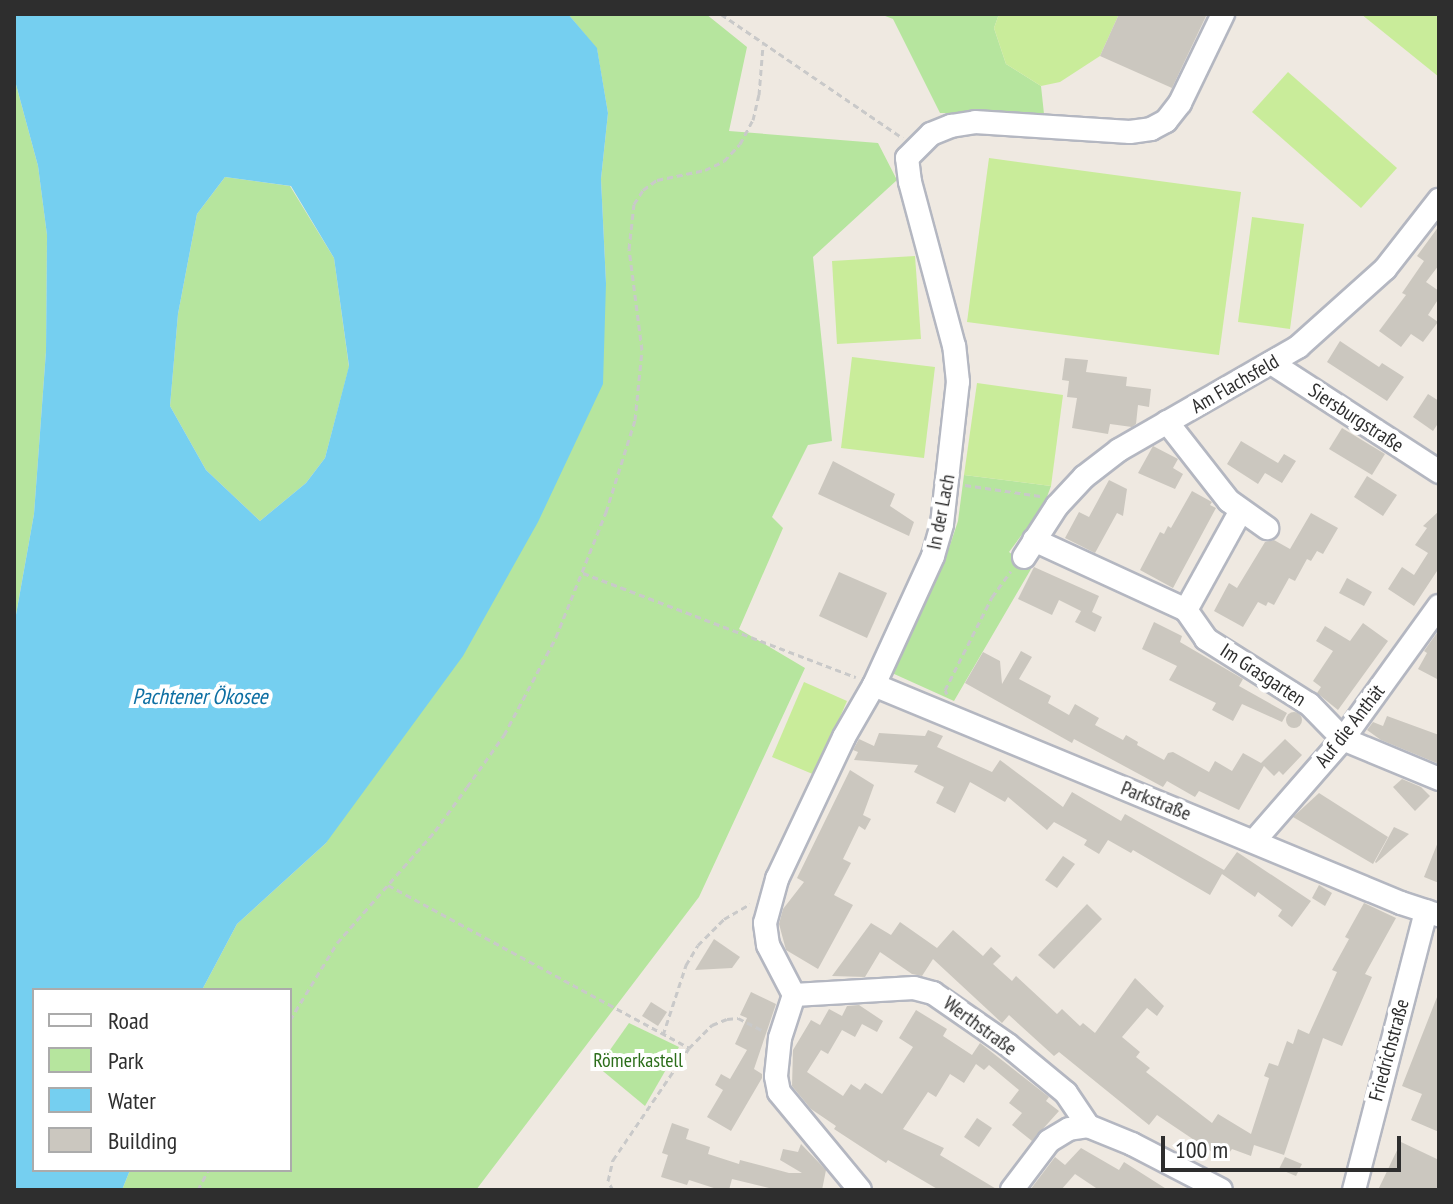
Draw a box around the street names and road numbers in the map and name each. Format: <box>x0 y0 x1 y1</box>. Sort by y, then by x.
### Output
street label: Am Flachsfeld <box>1187 349 1283 419</box>
street label: Siersburgstraße <box>1304 378 1408 458</box>
street label: In der Lach <box>922 472 960 552</box>
street label: Im Grasgarten <box>1216 639 1310 711</box>
street label: Auf die Anthät <box>1310 680 1390 772</box>
street label: Parkstraße <box>1117 776 1195 826</box>
street label: Werthstraße <box>939 991 1021 1061</box>
street label: Friedrichstraße <box>1364 996 1414 1104</box>

